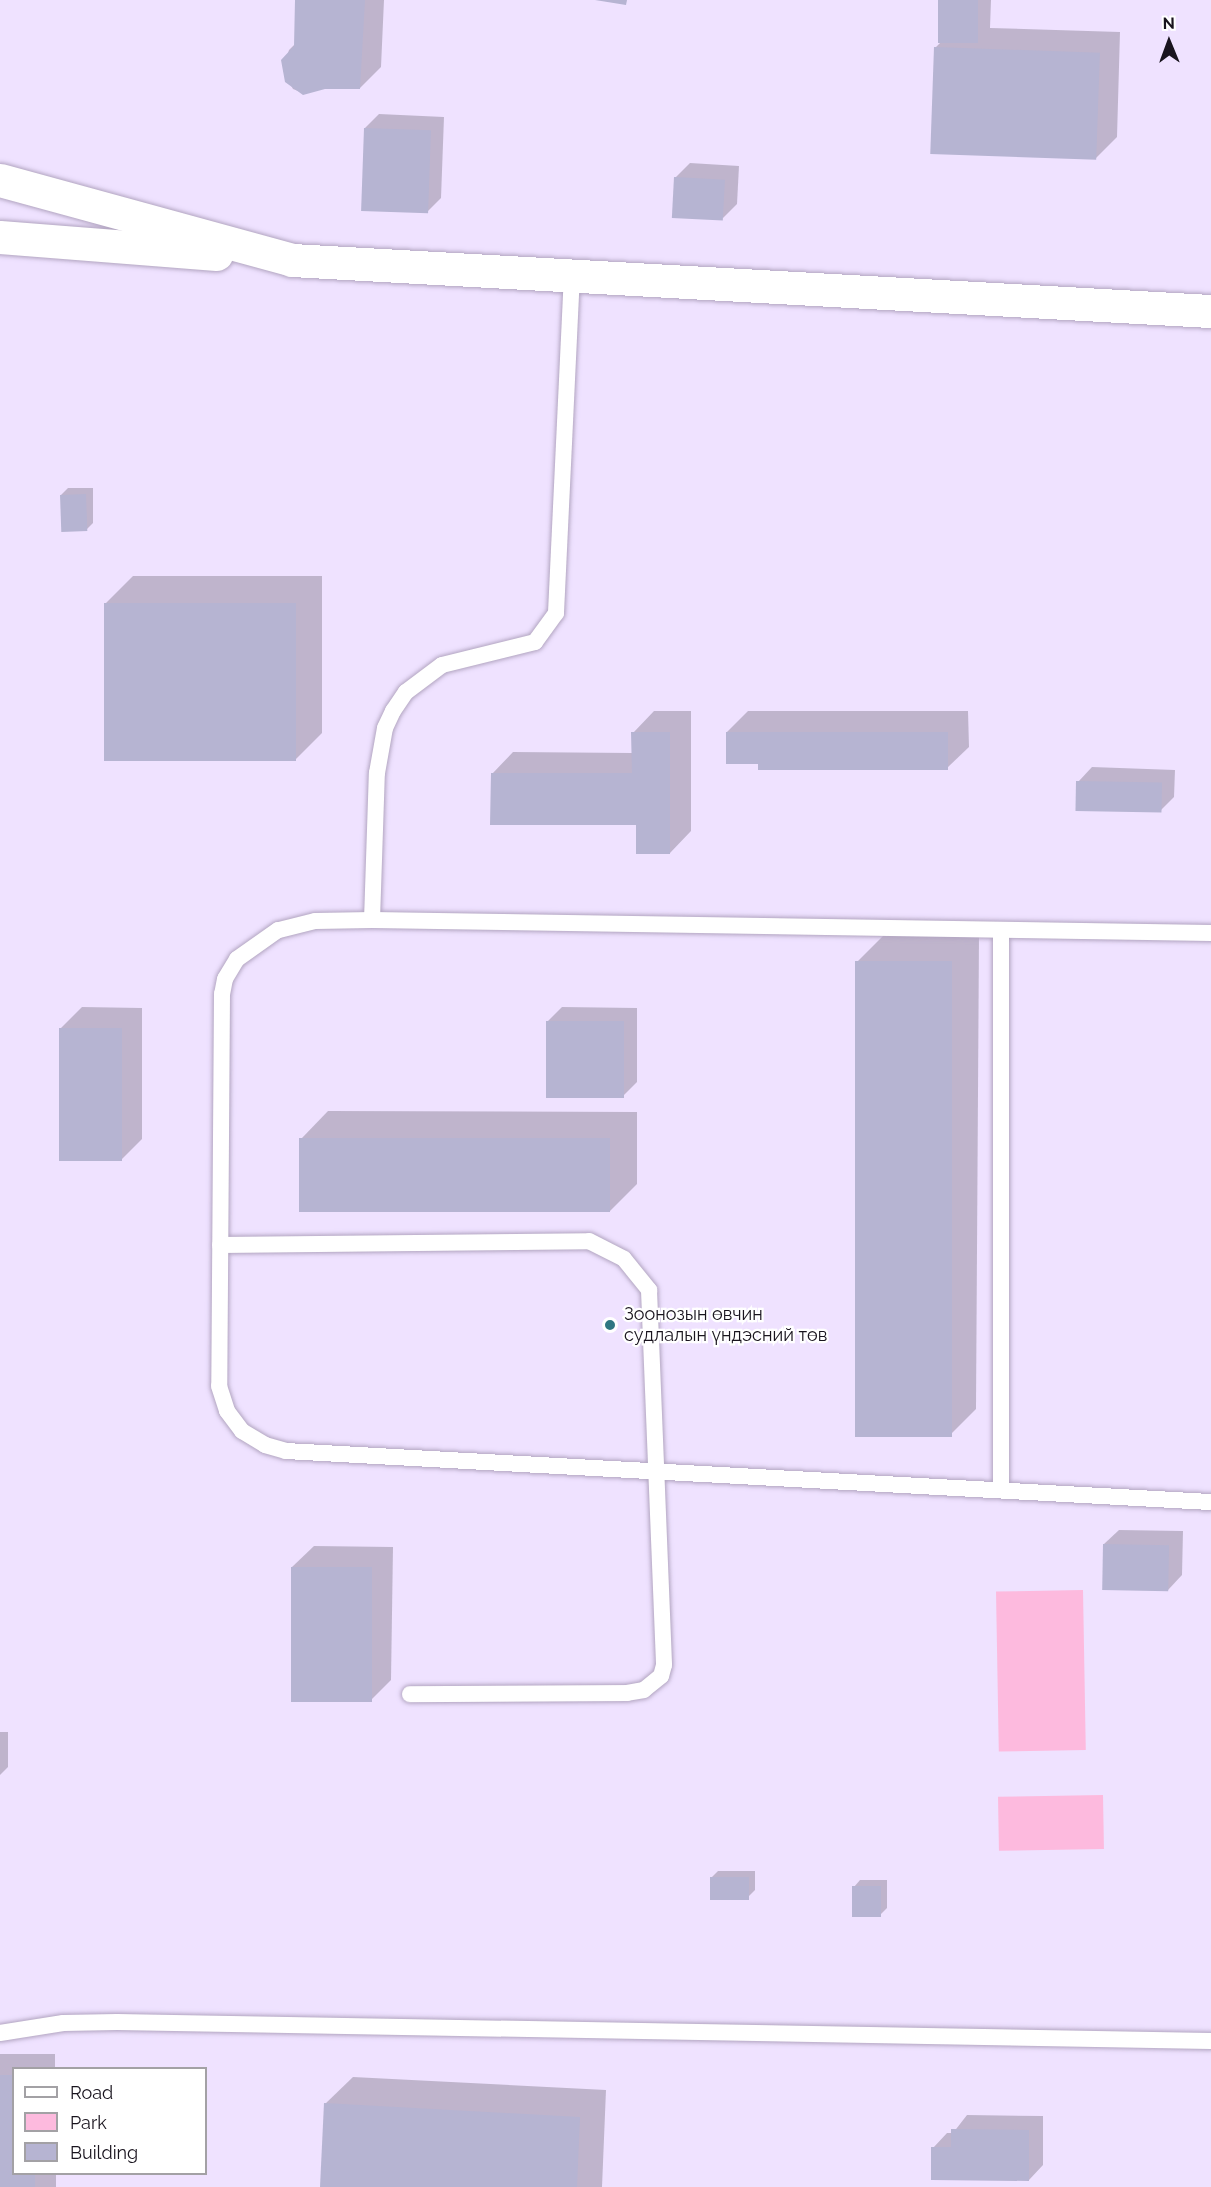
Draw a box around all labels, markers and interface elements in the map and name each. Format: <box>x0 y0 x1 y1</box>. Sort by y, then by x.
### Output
north arrow <box>1139 12 1199 72</box>
text: N <box>1162 14 1175 33</box>
place label: Зоонозын өвчин судлалын үндэсний төв <box>624 1304 827 1346</box>
marker: Зоонозын өвчин судлалын үндэсний төв <box>601 1316 619 1334</box>
legend <box>12 2067 207 2175</box>
text: Road <box>70 2082 113 2103</box>
text: Park <box>70 2112 107 2133</box>
text: Building <box>70 2142 138 2163</box>

